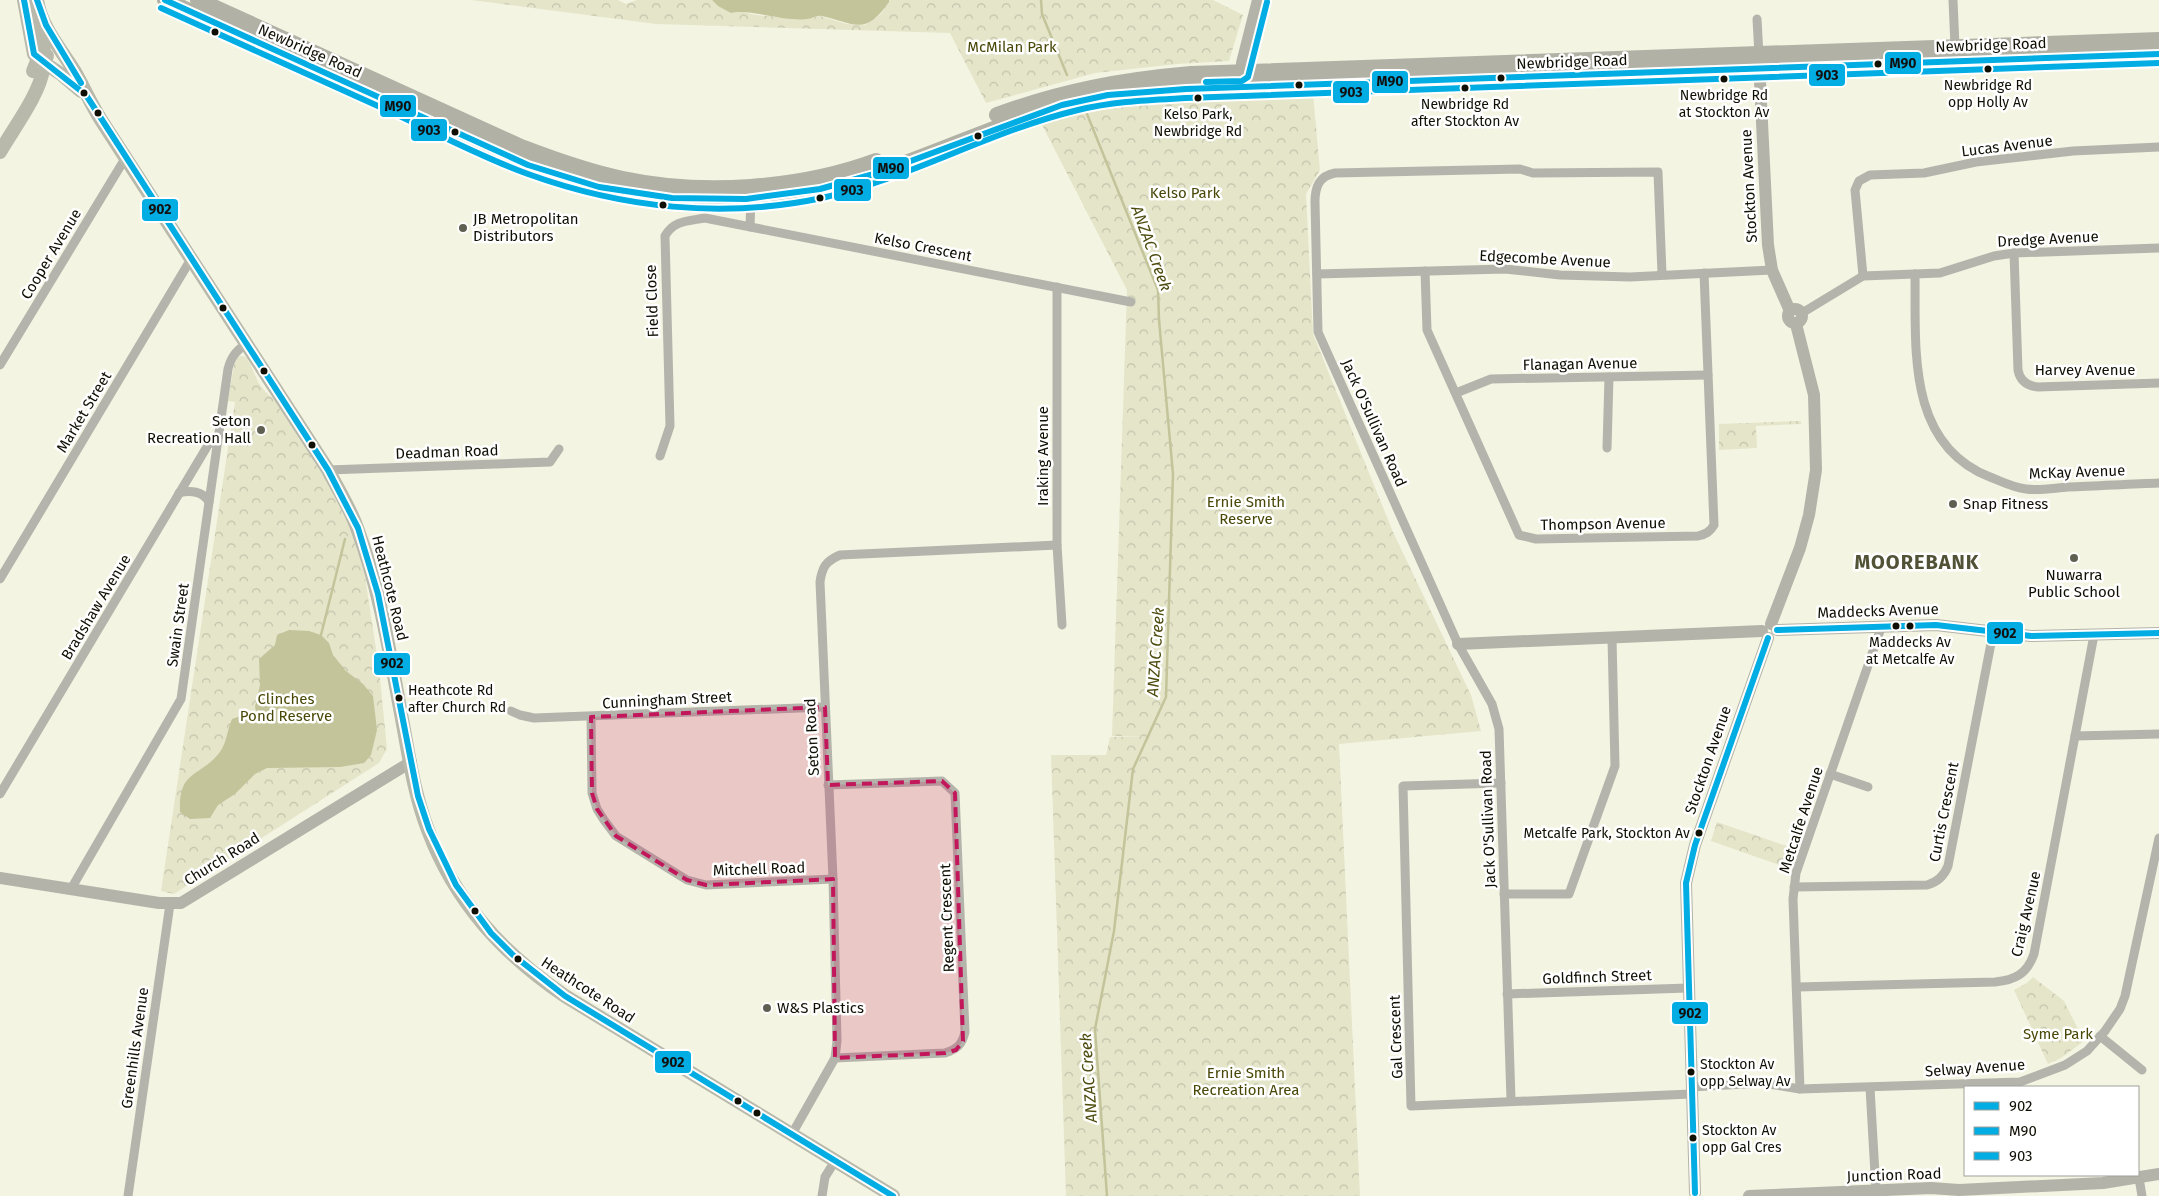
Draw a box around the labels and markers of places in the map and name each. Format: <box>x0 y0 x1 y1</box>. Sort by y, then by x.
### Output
unlabelled marker <box>210 27 220 37</box>
unlabelled marker <box>1873 59 1883 69</box>
marker: Newbridge Rd opp Holly Av <box>1983 64 1993 74</box>
unlabelled marker <box>1496 73 1506 83</box>
marker: Newbridge Rd at Stockton Av <box>1719 74 1729 84</box>
place label: Newbridge Rd opp Holly Av <box>1944 77 2032 111</box>
unlabelled marker <box>1294 80 1304 90</box>
marker: Newbridge Rd after Stockton Av <box>1460 83 1470 93</box>
place label: Newbridge Rd at Stockton Av <box>1679 87 1769 121</box>
unlabelled marker <box>79 88 89 98</box>
marker: Kelso Park, Newbridge Rd <box>1193 93 1203 103</box>
place label: Newbridge Rd after Stockton Av <box>1411 96 1519 130</box>
place label: Kelso Park, Newbridge Rd <box>1154 106 1242 140</box>
unlabelled marker <box>93 108 103 118</box>
unlabelled marker <box>450 127 460 137</box>
unlabelled marker <box>973 131 983 141</box>
unlabelled marker <box>815 193 825 203</box>
unlabelled marker <box>658 200 668 210</box>
place label: JB Metropolitan Distributors <box>473 210 579 245</box>
marker: JB Metropolitan Distributors <box>457 222 469 234</box>
unlabelled marker <box>218 303 228 313</box>
unlabelled marker <box>259 366 269 376</box>
place label: Seton Recreation Hall <box>147 412 252 447</box>
marker: Seton Recreation Hall <box>255 424 267 436</box>
unlabelled marker <box>307 440 317 450</box>
place label: Snap Fitness <box>1963 495 2048 513</box>
marker: Snap Fitness <box>1947 498 1959 510</box>
marker: Nuwarra Public School <box>2068 552 2080 564</box>
place label: Nuwarra Public School <box>2028 566 2120 601</box>
unlabelled marker <box>1891 621 1901 631</box>
marker: Maddecks Av at Metcalfe Av <box>1905 621 1915 631</box>
place label: Maddecks Av at Metcalfe Av <box>1866 634 1954 668</box>
place label: Heathcote Rd after Church Rd <box>408 682 506 716</box>
marker: Heathcote Rd after Church Rd <box>394 693 404 703</box>
place label: Metcalfe Park, Stockton Av <box>1524 825 1690 842</box>
marker: Metcalfe Park, Stockton Av <box>1694 828 1704 838</box>
unlabelled marker <box>470 906 480 916</box>
unlabelled marker <box>513 954 523 964</box>
place label: W&S Plastics <box>777 999 864 1017</box>
marker: W&S Plastics <box>761 1002 773 1014</box>
place label: Stockton Av opp Selway Av <box>1700 1056 1791 1090</box>
marker: Stockton Av opp Selway Av <box>1686 1067 1696 1077</box>
unlabelled marker <box>733 1096 743 1106</box>
unlabelled marker <box>752 1108 762 1118</box>
place label: Stockton Av opp Gal Cres <box>1702 1122 1782 1156</box>
marker: Stockton Av opp Gal Cres <box>1688 1133 1698 1143</box>

